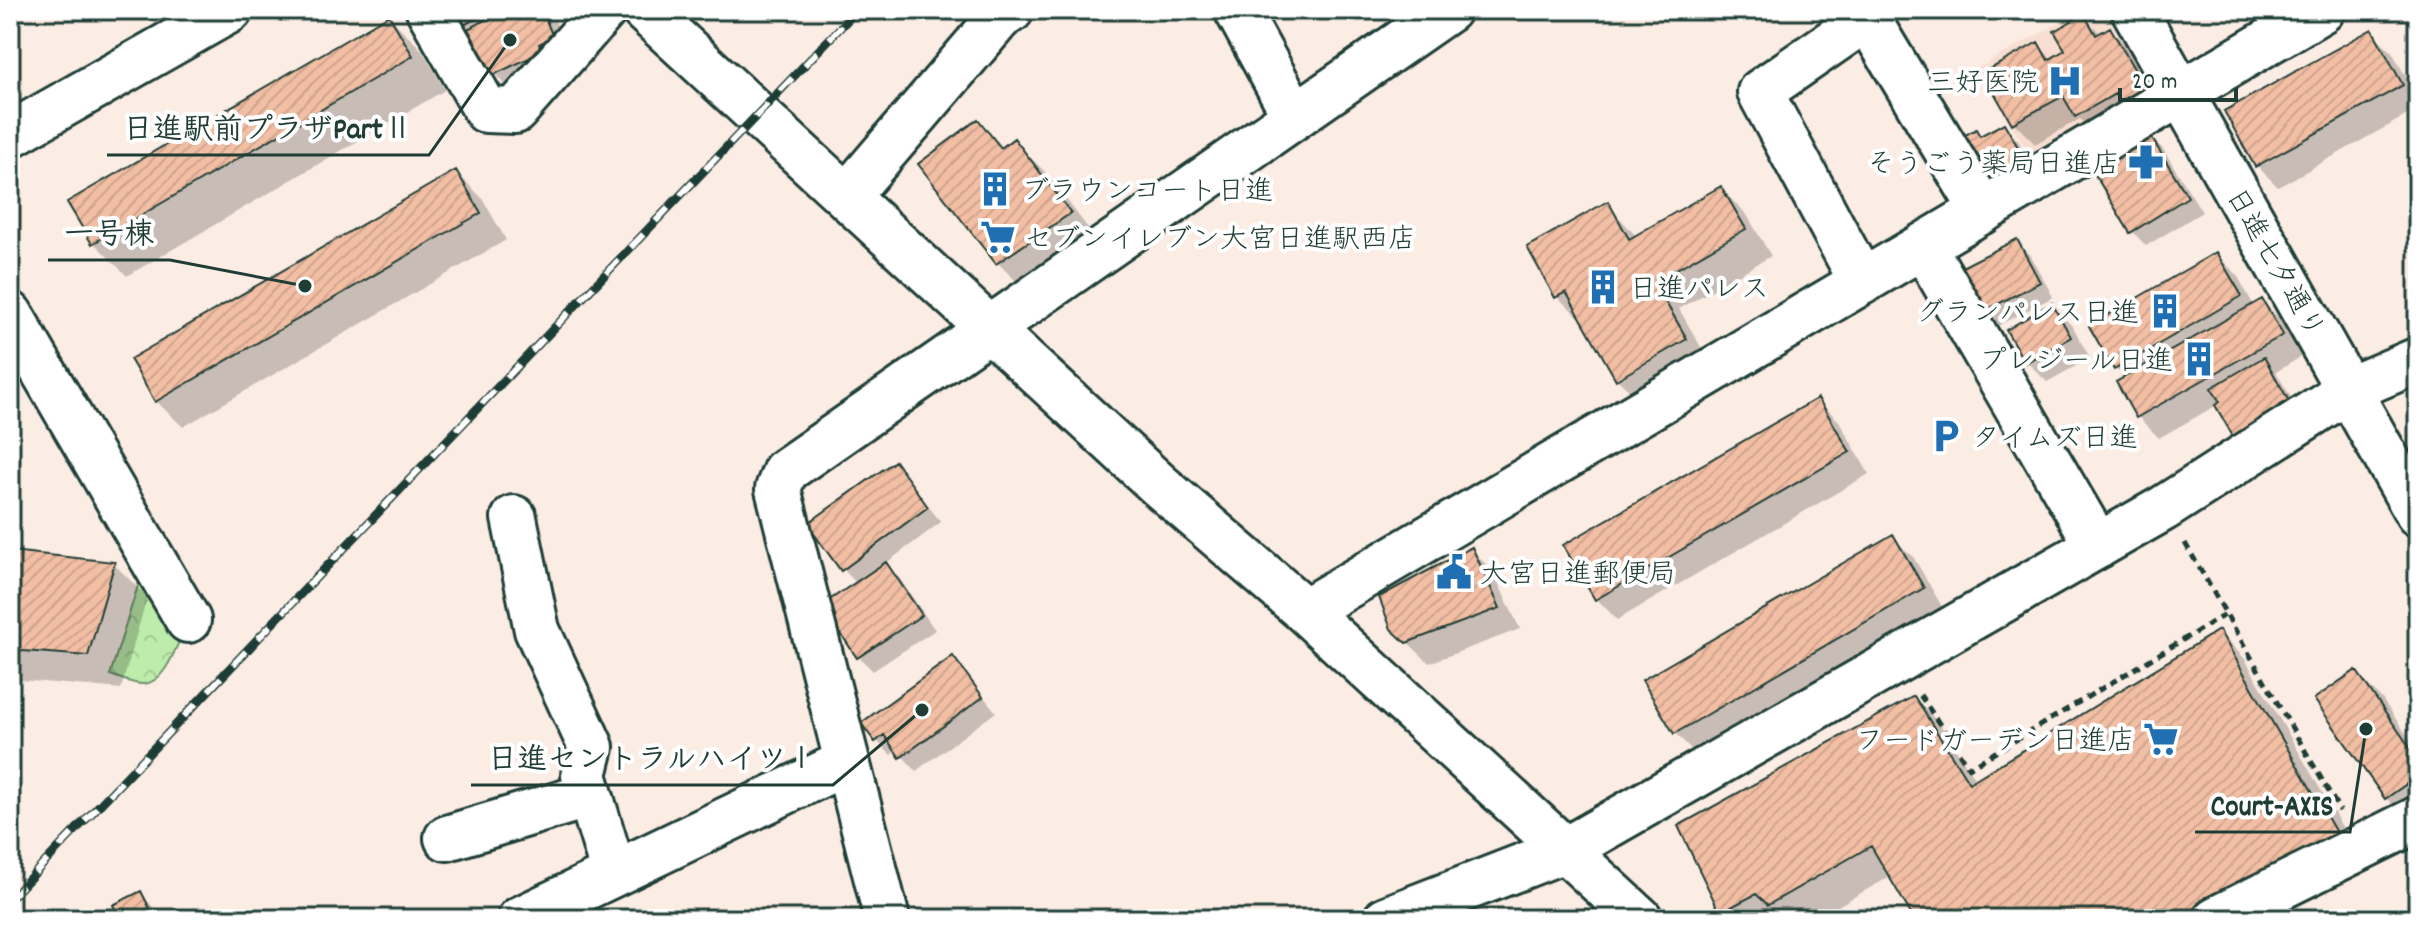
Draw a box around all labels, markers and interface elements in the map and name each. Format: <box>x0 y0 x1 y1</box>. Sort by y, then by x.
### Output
scale bar <box>2120 52 2236 102</box>
hospital icon: 三好医院 <box>2046 62 2084 100</box>
place label: 三好医院 <box>1927 66 2039 106</box>
text: 20 m <box>2132 66 2178 100</box>
callout: 日進駅前プラザPartⅡ <box>107 101 429 155</box>
text: 日進駅前プラザPartⅡ <box>123 111 413 154</box>
pharmacy icon: そうごう薬局日進店 <box>2127 143 2165 181</box>
place label: そうごう薬局日進店 <box>1867 147 2120 187</box>
building icon: ブラウンコート日進 <box>976 170 1014 208</box>
place label: ブラウンコート日進 <box>1021 174 1273 214</box>
street label: 日進七夕通り <box>2213 182 2332 347</box>
callout: 一号棟 <box>48 206 170 260</box>
text: 一号棟 <box>64 216 154 259</box>
supermarket icon: セブンイレブン大宮日進駅西店 <box>979 218 1017 256</box>
place label: セブンイレブン大宮日進駅西店 <box>1024 222 1416 262</box>
building icon: 日進パレス <box>1584 268 1622 306</box>
place label: 日進パレス <box>1629 272 1769 312</box>
building icon: グランパレス日進 <box>2146 292 2184 330</box>
place label: グランパレス日進 <box>1916 296 2139 336</box>
building icon: プレジール日進 <box>2180 340 2218 378</box>
place label: プレジール日進 <box>1979 344 2173 384</box>
parking icon: タイムズ日進 <box>1927 417 1965 455</box>
place label: タイムズ日進 <box>1972 421 2138 461</box>
public building icon: 大宮日進郵便局 <box>1435 553 1473 591</box>
place label: 大宮日進郵便局 <box>1480 557 1676 597</box>
supermarket icon: フードガーデン日進店 <box>2142 720 2180 758</box>
place label: フードガーデン日進店 <box>1856 724 2135 764</box>
callout: 日進セントラルハイツⅠ <box>471 731 833 785</box>
text: 日進セントラルハイツⅠ <box>488 741 816 784</box>
callout: Court-AXIS <box>2195 778 2350 832</box>
text: Court-AXIS <box>2210 788 2334 831</box>

